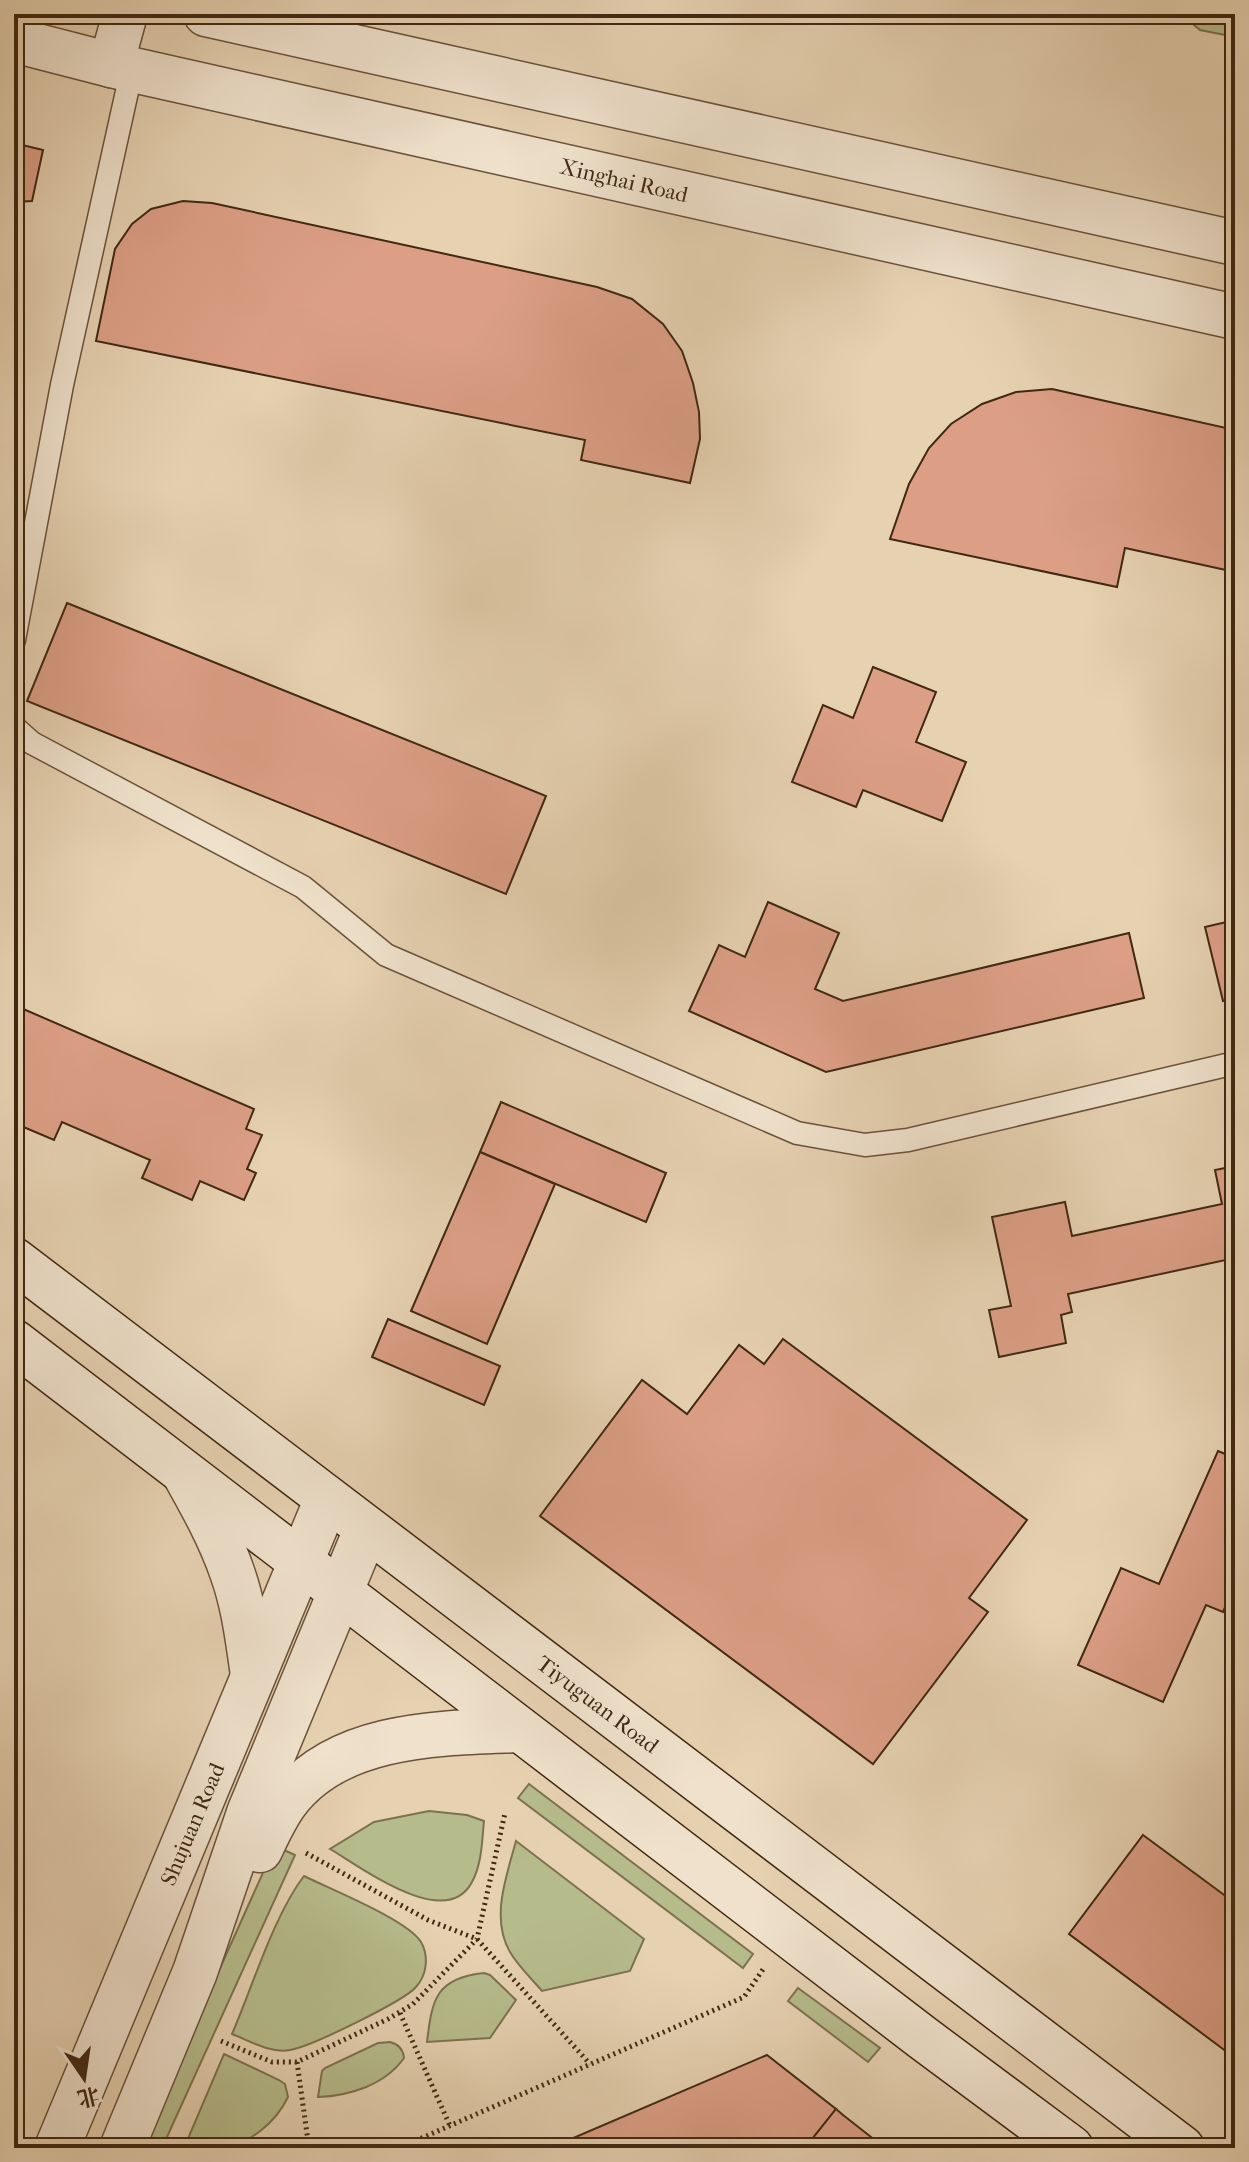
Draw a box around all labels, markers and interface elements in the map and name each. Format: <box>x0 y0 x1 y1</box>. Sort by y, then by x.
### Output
street label: Xinghai Road <box>557 154 691 209</box>
street label: Tiyuguan Road <box>531 1650 664 1760</box>
street label: Shujuan Road <box>155 1758 231 1890</box>
north arrow <box>44 2038 124 2118</box>
text: 北 <box>75 2081 102 2112</box>

